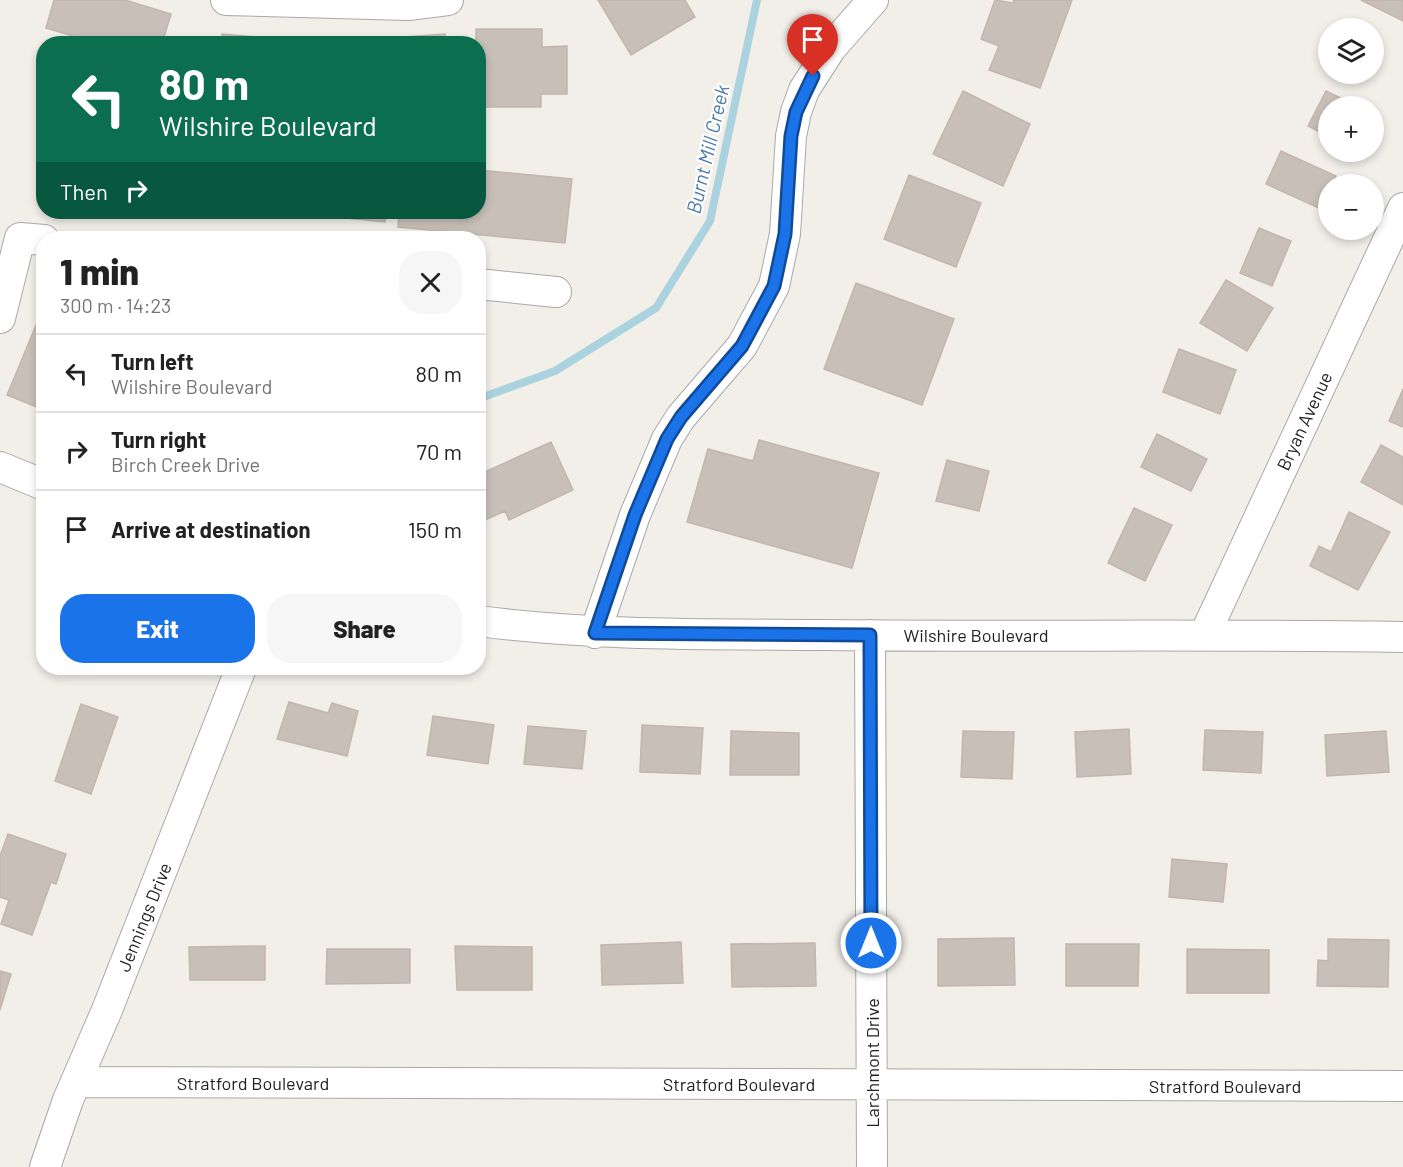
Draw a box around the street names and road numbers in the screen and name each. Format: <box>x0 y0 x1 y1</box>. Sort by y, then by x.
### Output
street label: Bryan Avenue <box>1272 368 1336 474</box>
street label: Wilshire Boulevard <box>903 624 1049 646</box>
street label: Jennings Drive <box>112 859 176 975</box>
street label: Larchmont Drive <box>861 998 883 1128</box>
street label: Stratford Boulevard <box>177 1072 329 1094</box>
street label: Stratford Boulevard <box>663 1073 815 1095</box>
street label: Stratford Boulevard <box>1149 1075 1301 1097</box>

